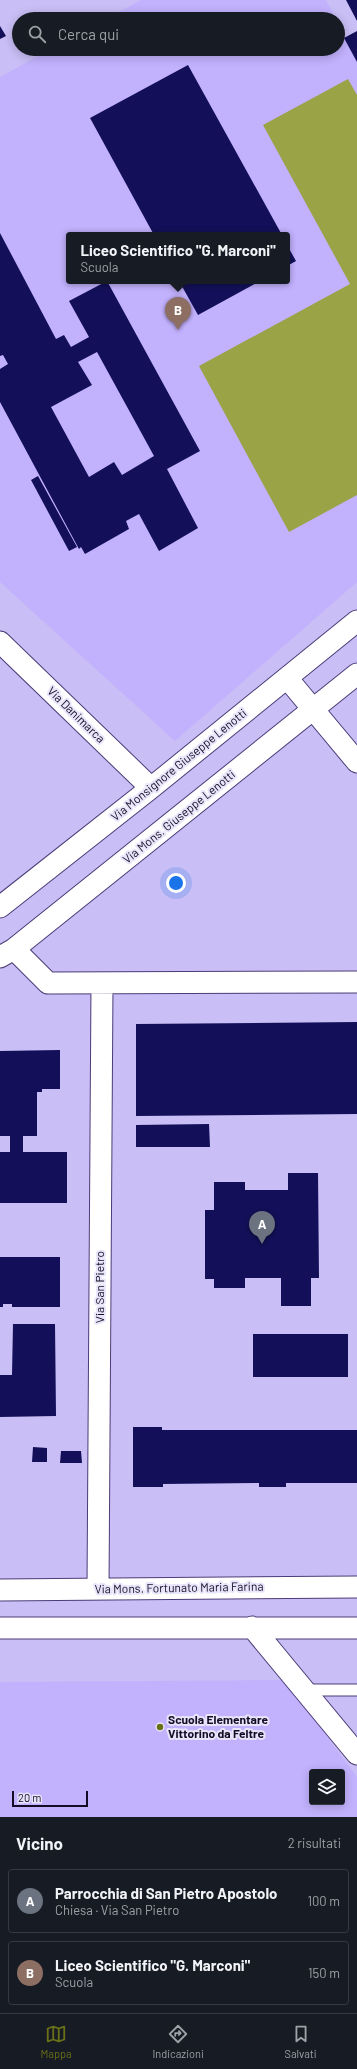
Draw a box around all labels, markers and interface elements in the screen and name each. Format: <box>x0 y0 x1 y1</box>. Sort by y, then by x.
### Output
search box <box>12 12 345 56</box>
icon: search <box>26 23 48 45</box>
text: Cerca qui <box>58 25 119 43</box>
popup <box>66 232 290 284</box>
text: Liceo Scientifico "G. Marconi" <box>80 241 276 259</box>
text: Scuola <box>80 259 119 275</box>
pin: B <box>165 297 191 330</box>
street label: Via Danimarca <box>45 683 108 745</box>
street label: Via Monsignore Giuseppe Lenotti <box>108 705 249 823</box>
street label: Via Mons. Giuseppe Lenotti <box>119 767 237 866</box>
your location <box>166 873 186 893</box>
pin: A <box>249 1211 275 1244</box>
street label: Via San Pietro <box>92 1251 106 1323</box>
street label: Via Mons. Fortunato Maria Farina <box>94 1579 264 1595</box>
place label: Scuola Elementare Vittorino da Feltre <box>168 1712 268 1740</box>
marker: Scuola Elementare Vittorino da Feltre <box>155 1722 165 1732</box>
map controls <box>309 1769 345 1805</box>
button: layers <box>309 1769 345 1805</box>
scale bar <box>12 1789 88 1808</box>
text: 20 m <box>18 1791 41 1804</box>
text: Vicino <box>16 1833 63 1853</box>
text: 2 risultati <box>288 1835 341 1851</box>
text: Parrocchia di San Pietro Apostolo <box>55 1884 277 1902</box>
text: A <box>26 1893 34 1909</box>
text: 100 m <box>307 1893 340 1909</box>
text: Chiesa · Via San Pietro <box>55 1902 179 1918</box>
text: Liceo Scientifico "G. Marconi" <box>55 1956 250 1974</box>
text: B <box>26 1965 34 1981</box>
text: 150 m <box>308 1965 340 1981</box>
text: Scuola <box>55 1974 93 1990</box>
tab: Mappa <box>40 2023 72 2060</box>
tab: Indicazioni <box>152 2023 204 2060</box>
tab: Salvati <box>285 2023 317 2060</box>

